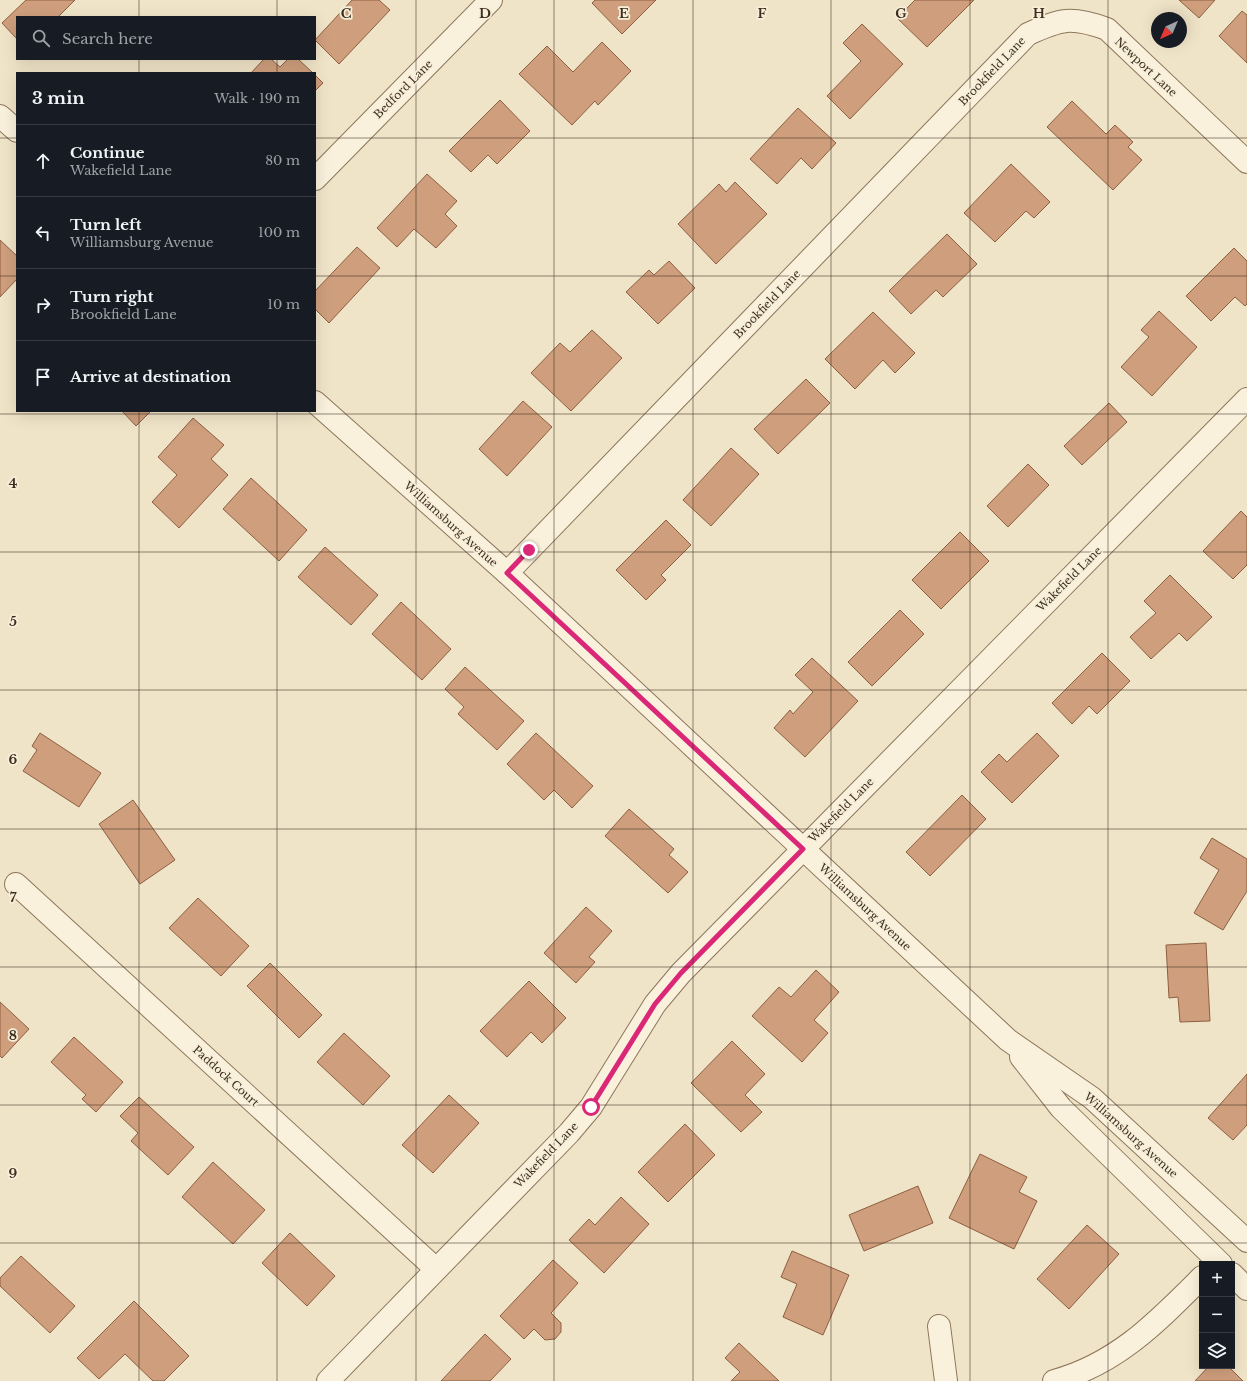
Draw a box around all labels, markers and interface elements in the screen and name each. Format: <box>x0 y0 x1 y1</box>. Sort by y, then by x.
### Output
text: C <box>341 5 352 22</box>
text: D <box>479 5 491 22</box>
text: E <box>619 5 629 22</box>
text: F <box>758 5 767 22</box>
text: G <box>895 5 907 22</box>
text: H <box>1033 5 1045 22</box>
north arrow <box>1151 12 1187 48</box>
search box <box>16 16 316 60</box>
icon: search <box>30 27 52 49</box>
text: Search here <box>62 29 153 48</box>
street label: Brookfield Lane <box>956 34 1028 108</box>
street label: Newport Lane <box>1112 34 1180 100</box>
street label: Bedford Lane <box>371 57 435 121</box>
text: 3 min <box>32 88 85 109</box>
text: Walk · 190 m <box>214 90 300 107</box>
text: Continue <box>70 143 145 162</box>
icon: ahead <box>32 150 54 172</box>
text: 80 m <box>265 152 300 169</box>
text: Wakefield Lane <box>70 162 172 179</box>
text: Turn left <box>70 215 141 234</box>
icon: left <box>32 222 54 244</box>
text: 100 m <box>258 224 300 241</box>
text: Williamsburg Avenue <box>70 234 213 251</box>
street label: Brookfield Lane <box>731 267 803 341</box>
text: Turn right <box>70 287 153 306</box>
icon: right <box>32 294 54 316</box>
text: 10 m <box>267 296 300 313</box>
text: Brookfield Lane <box>70 306 177 323</box>
icon: arrive <box>32 366 54 388</box>
text: Arrive at destination <box>70 367 231 386</box>
text: 4 <box>9 475 18 492</box>
street label: Williamsburg Avenue <box>401 478 501 570</box>
route end <box>520 541 538 559</box>
street label: Wakefield Lane <box>1033 544 1104 615</box>
text: 5 <box>9 613 17 630</box>
text: 6 <box>9 751 18 768</box>
street label: Wakefield Lane <box>805 775 876 846</box>
street label: Williamsburg Avenue <box>815 860 914 953</box>
text: 7 <box>10 889 17 906</box>
text: 8 <box>9 1027 17 1044</box>
street label: Paddock Court <box>190 1043 263 1110</box>
street label: Williamsburg Avenue <box>1081 1089 1181 1181</box>
route start <box>582 1098 600 1116</box>
street label: Wakefield Lane <box>510 1119 581 1192</box>
text: 9 <box>9 1165 18 1182</box>
map controls <box>1199 1261 1235 1369</box>
button: + <box>1199 1261 1235 1297</box>
button: − <box>1199 1297 1235 1333</box>
button: layers <box>1199 1333 1235 1369</box>

